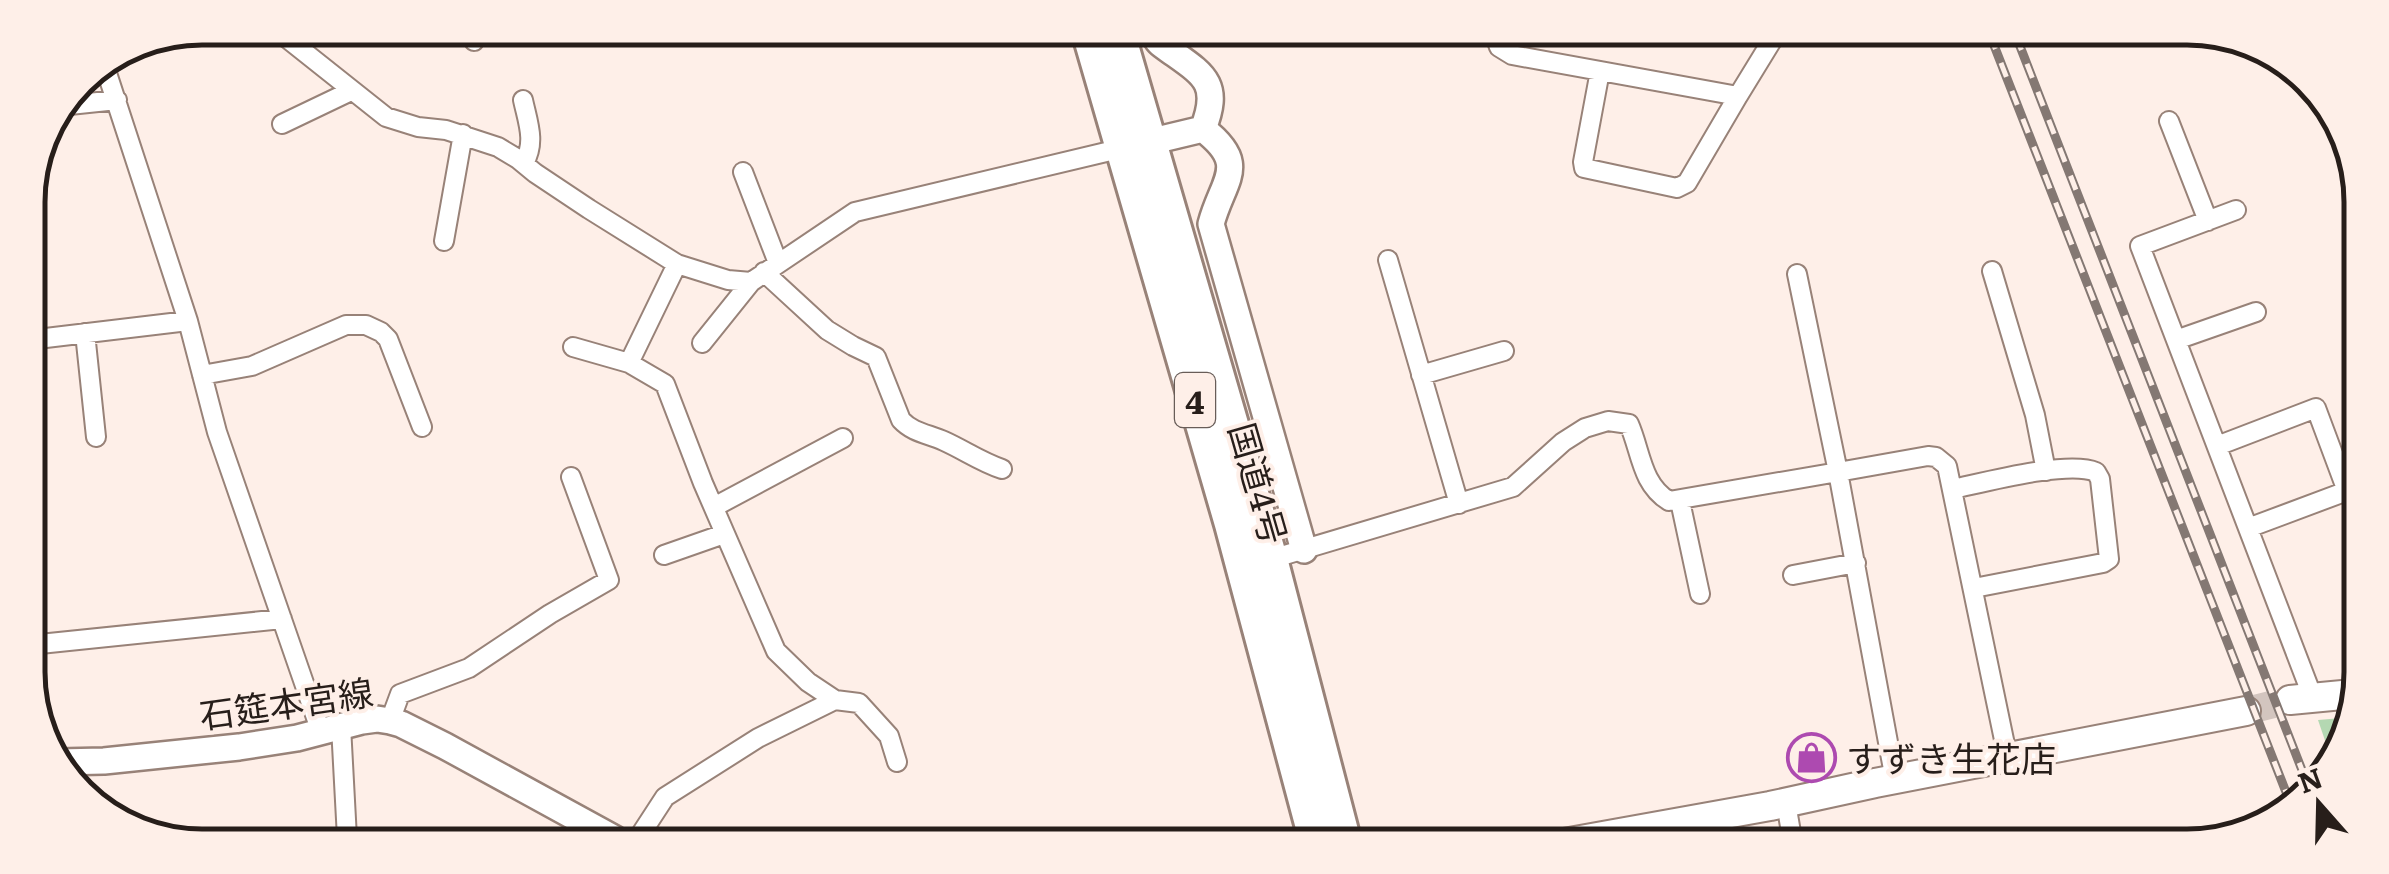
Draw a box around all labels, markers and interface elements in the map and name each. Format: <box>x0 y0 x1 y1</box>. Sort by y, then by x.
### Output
road number: 4 <box>1175 373 1215 427</box>
street label: 国道4号 <box>1218 416 1302 550</box>
street label: 石筵本宮線 <box>196 664 376 740</box>
shop icon: すずき生花店 <box>1785 731 1837 783</box>
place label: すずき生花店 <box>1846 731 2056 783</box>
north arrow <box>2269 754 2369 854</box>
text: N <box>2292 755 2328 802</box>

